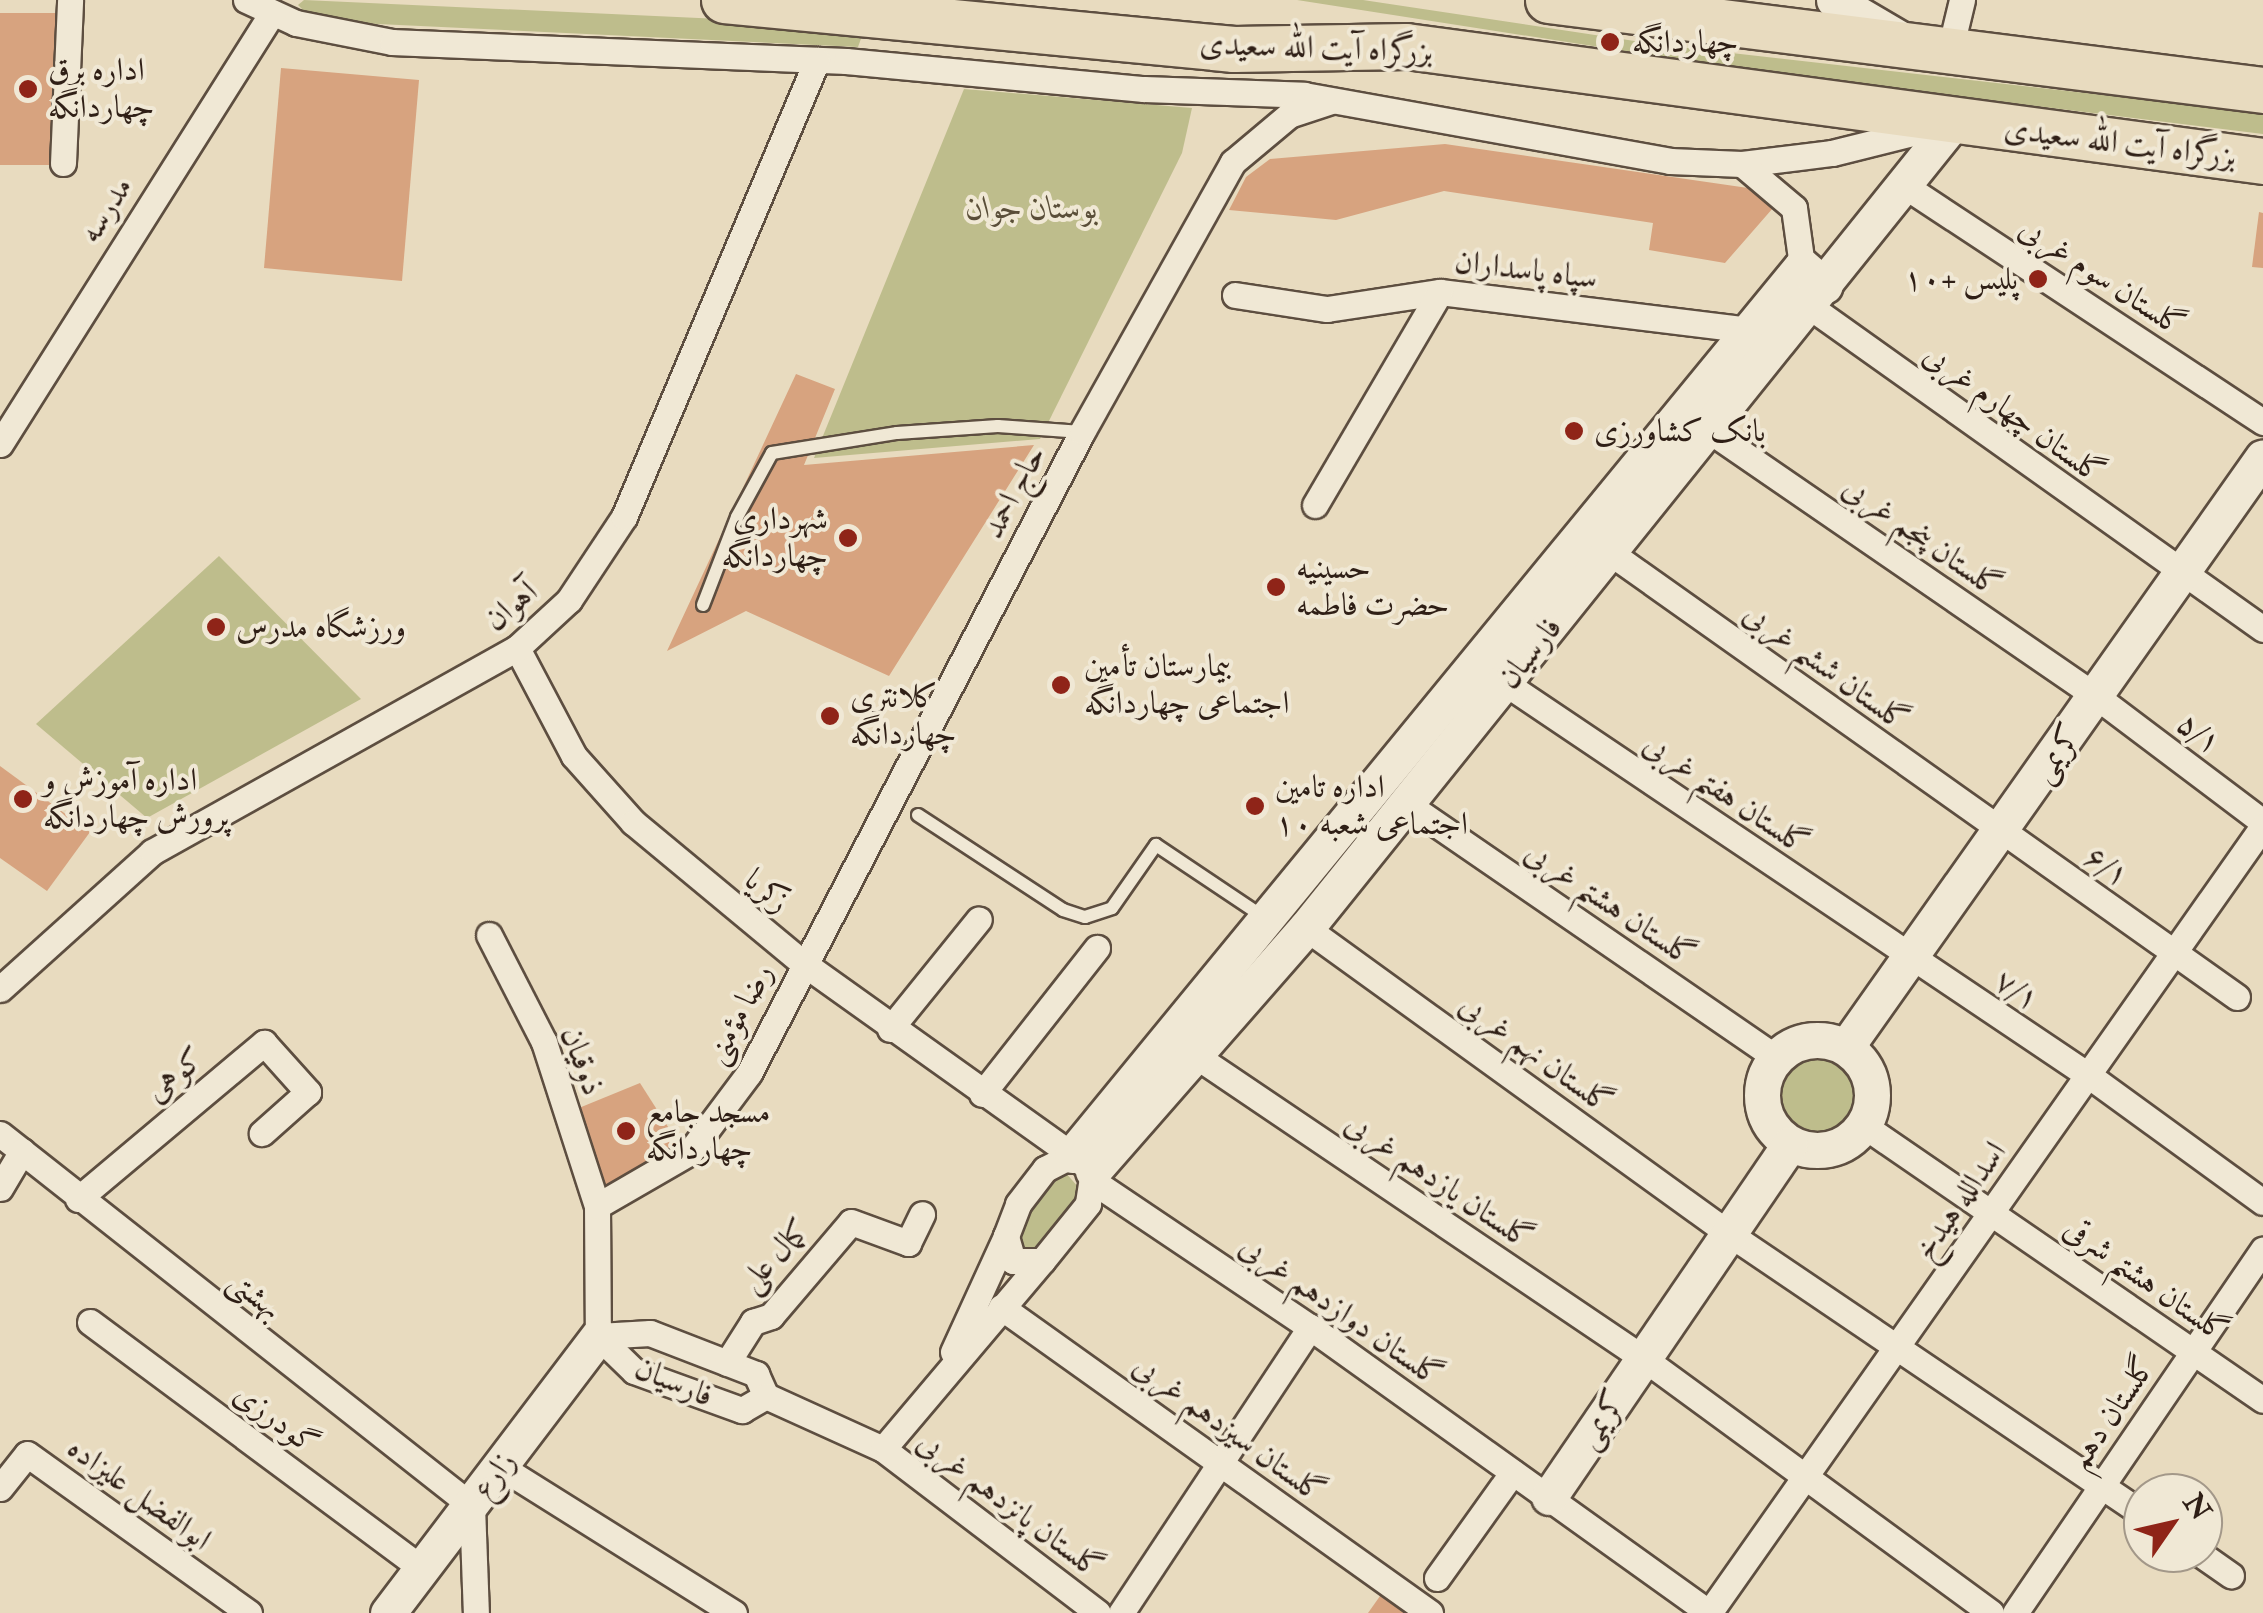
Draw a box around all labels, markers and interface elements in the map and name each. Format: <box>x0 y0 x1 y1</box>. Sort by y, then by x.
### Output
place label: چهاردانگه <box>1632 23 1739 61</box>
street label: بزرگراه آیت الله سعیدی <box>1199 25 1433 71</box>
marker: چهاردانگه <box>1597 29 1623 55</box>
place label: اداره برق چهاردانگه <box>48 52 155 127</box>
marker: اداره برق چهاردانگه <box>17 78 39 100</box>
street label: بزرگراه آیت الله سعیدی <box>2002 110 2238 176</box>
street label: مدرسه <box>71 170 141 250</box>
park label: بوستان جوان <box>966 189 1098 227</box>
street label: گلستان سوم غربی <box>2012 209 2192 345</box>
street label: سپاه پاسداران <box>1452 242 1600 298</box>
place label: پلیس +۱۰ <box>1903 260 2018 298</box>
marker: پلیس +۱۰ <box>2027 268 2049 290</box>
street label: گلستان چهارم غربی <box>1916 335 2112 493</box>
place label: بانک کشاورزی <box>1594 412 1766 450</box>
marker: بانک کشاورزی <box>1563 420 1585 442</box>
street label: حاج احمد <box>974 439 1054 545</box>
street label: گلستان پنجم غربی <box>1835 468 2009 606</box>
place label: شهرداری چهاردانگه <box>721 501 828 576</box>
marker: شهرداری چهاردانگه <box>837 527 859 549</box>
place label: حسینیه حضرت فاطمه <box>1296 550 1449 625</box>
street label: آهوان <box>477 573 545 639</box>
marker: حسینیه حضرت فاطمه <box>1265 576 1287 598</box>
street label: گلستان ششم غربی <box>1736 594 1916 740</box>
place label: ورزشگاه مدرس <box>236 608 406 646</box>
street label: فارسیان <box>1490 609 1570 697</box>
marker: ورزشگاه مدرس <box>205 616 227 638</box>
place label: بیمارستان تأمین اجتماعی چهاردانگه <box>1084 648 1289 723</box>
marker: بیمارستان تأمین اجتماعی چهاردانگه <box>1048 672 1074 698</box>
place label: کلانتری چهاردانگه <box>850 679 957 754</box>
street label: ۵/۱ <box>2169 704 2229 762</box>
marker: کلانتری چهاردانگه <box>819 705 841 727</box>
street label: کریمی <box>2023 717 2091 791</box>
street label: گلستان هفتم غربی <box>1636 725 1816 863</box>
place label: اداره آموزش و پرورش چهاردانگه <box>43 762 229 837</box>
place label: اداره تامین اجتماعی شعبه ۱۰ <box>1275 769 1468 844</box>
marker: اداره آموزش و پرورش چهاردانگه <box>12 788 34 810</box>
marker: اداره تامین اجتماعی شعبه ۱۰ <box>1244 795 1266 817</box>
street label: گلستان هشتم غربی <box>1518 833 1702 975</box>
street label: ۶/۱ <box>2077 837 2137 895</box>
street label: زکریا <box>736 861 798 921</box>
street label: رضا مؤمنی <box>697 957 781 1071</box>
street label: ۷/۱ <box>1987 961 2047 1019</box>
street label: گلستان نهم غربی <box>1452 985 1620 1123</box>
street label: ذوقیان <box>552 1022 612 1100</box>
street label: کوهی <box>138 1039 212 1111</box>
place label: مسجد جامع چهاردانگه <box>646 1094 770 1169</box>
street label: گلستان یازدهم غربی <box>1338 1104 1540 1258</box>
marker: مسجد جامع چهاردانگه <box>615 1120 637 1142</box>
street label: اسدالله هیدخ <box>1905 1134 2015 1268</box>
street label: گلستان هشتم شرقی <box>2056 1209 2236 1351</box>
street label: کمال علی <box>732 1212 818 1300</box>
street label: گلستان دوازدهم غربی <box>1232 1227 1450 1395</box>
street label: بهشتی <box>220 1262 290 1328</box>
street label: گلستان سیزدهم غربی <box>1125 1346 1333 1512</box>
street label: فارسیان <box>629 1348 719 1416</box>
street label: گلستان دهم <box>2060 1349 2164 1477</box>
street label: گودرزی <box>226 1375 326 1463</box>
street label: کریمی <box>1569 1383 1635 1457</box>
street label: گلستان پانزدهم غربی <box>909 1423 1111 1587</box>
street label: ابوالفضل علیزاده <box>59 1429 219 1559</box>
street label: زارع <box>464 1444 524 1506</box>
north arrow <box>2123 1473 2223 1573</box>
text: N <box>2175 1487 2218 1527</box>

